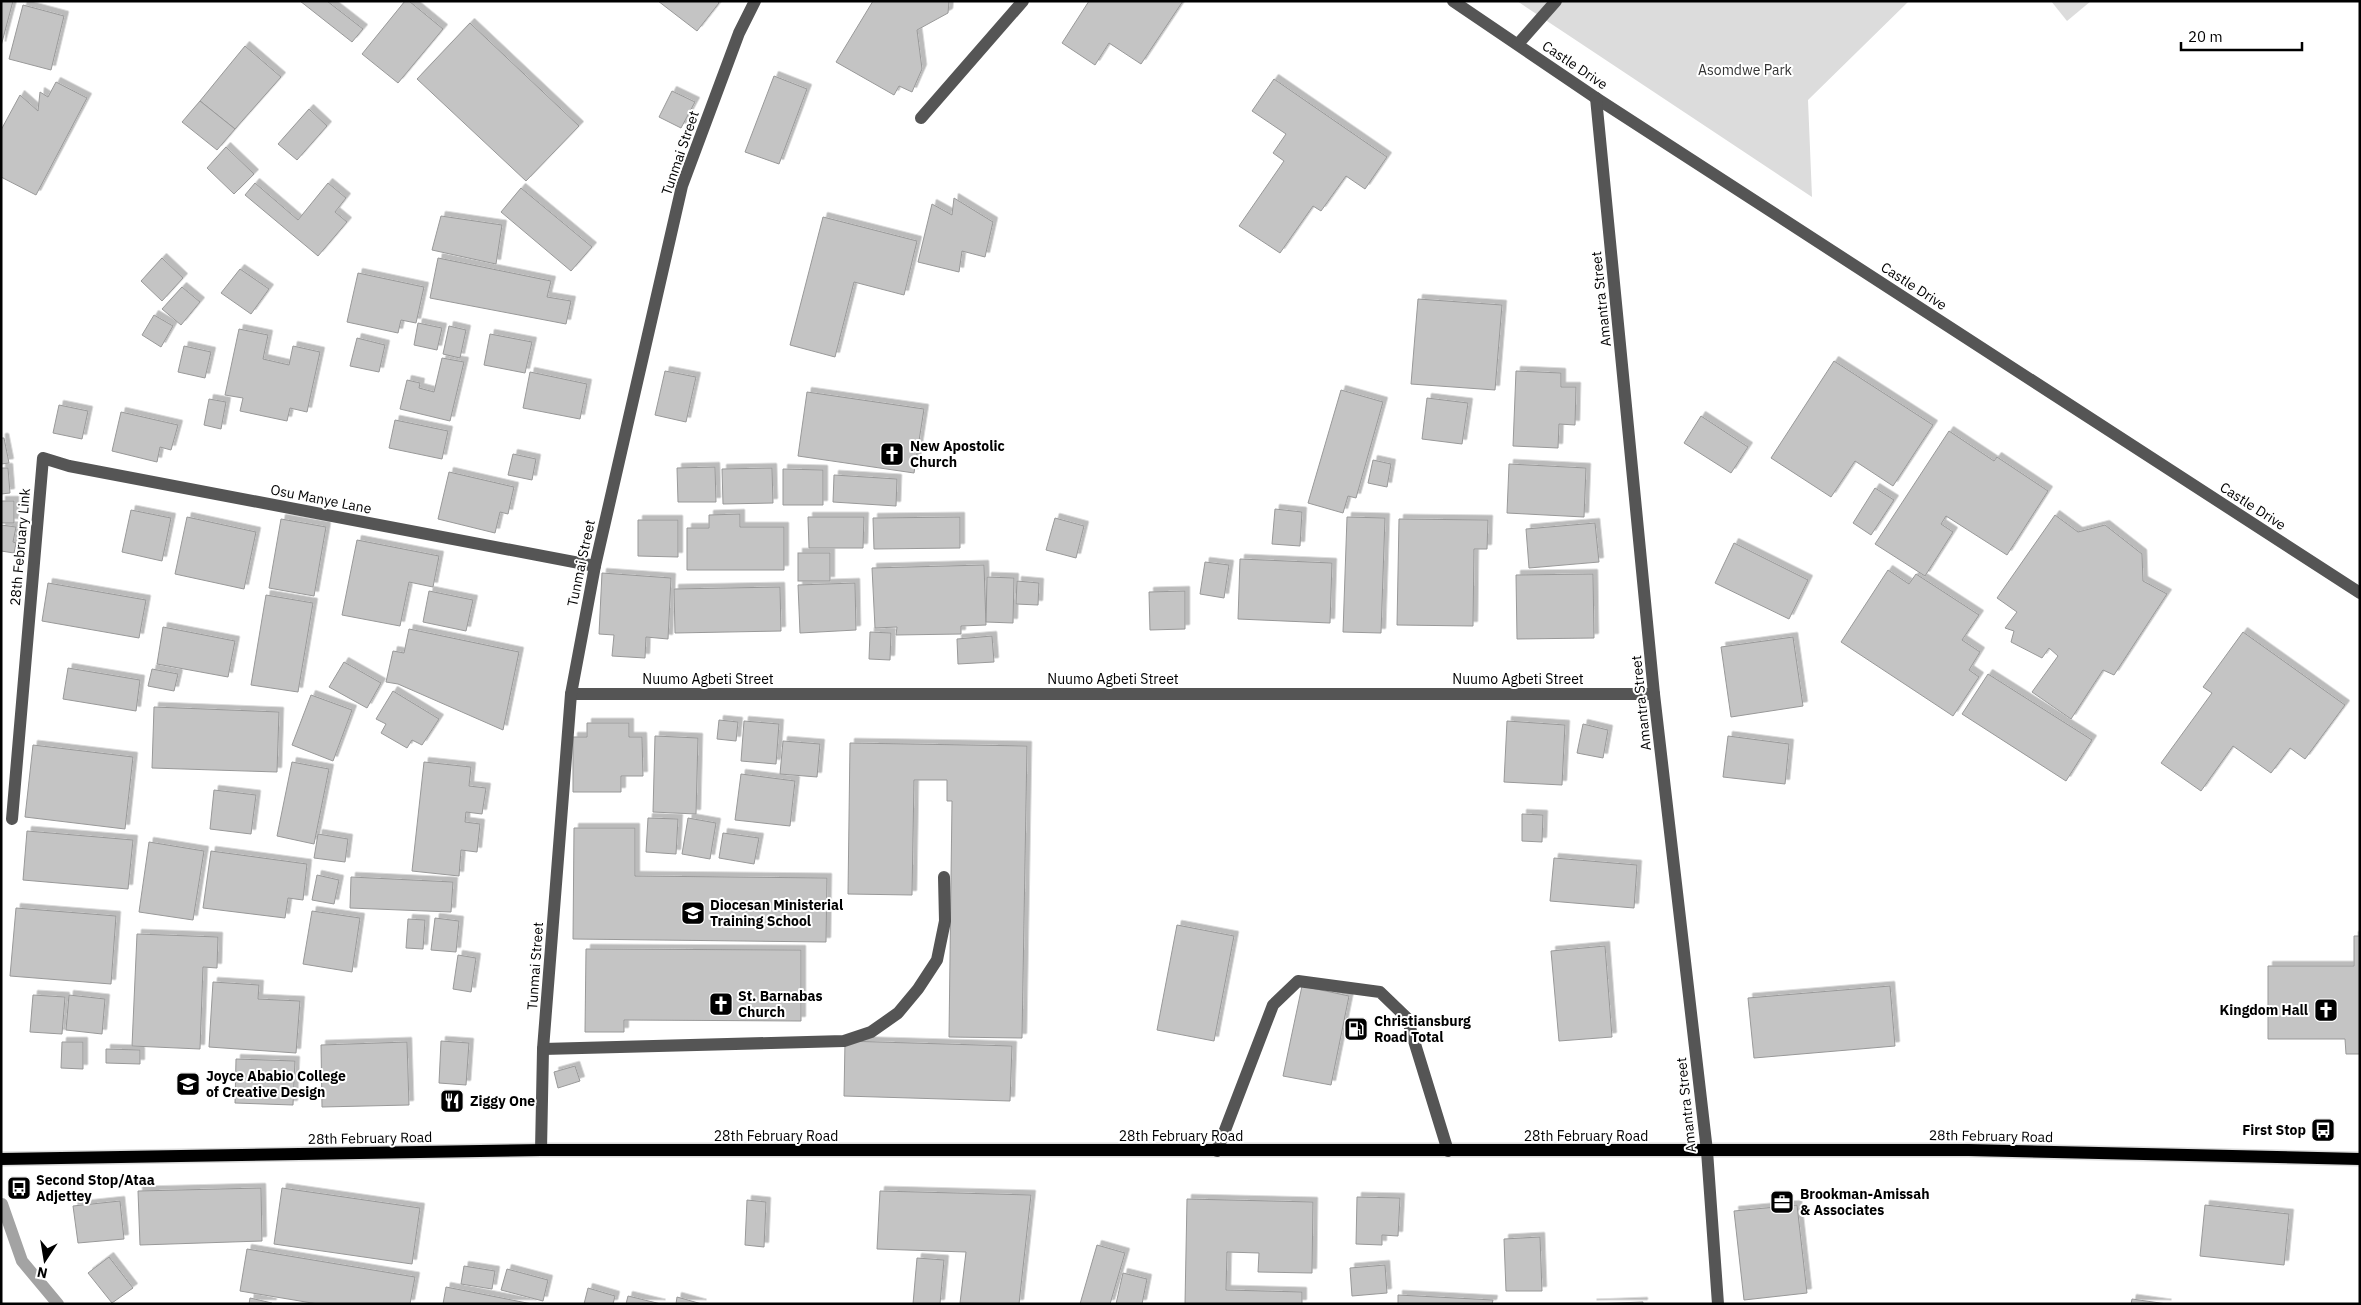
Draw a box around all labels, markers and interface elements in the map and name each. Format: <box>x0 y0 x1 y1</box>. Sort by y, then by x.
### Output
scale bar <box>2181 20 2302 52</box>
text: 20 m <box>2188 27 2223 46</box>
street label: Castle Drive <box>1539 37 1611 94</box>
park label: Asomdwe Park <box>1698 61 1793 79</box>
street label: Tunmai Street <box>657 108 703 198</box>
street label: Amantra Street <box>1587 250 1615 348</box>
street label: Castle Drive <box>1878 258 1951 314</box>
place label: New Apostolic Church <box>910 437 1005 471</box>
church icon: New Apostolic Church <box>879 441 905 467</box>
street label: Castle Drive <box>2217 478 2290 534</box>
street label: Osu Manye Lane <box>269 480 373 518</box>
street label: 28th February Link <box>6 487 34 607</box>
street label: Tunmai Street <box>563 518 599 608</box>
street label: Amantra Street <box>1627 654 1655 752</box>
street label: Nuumo Agbeti Street <box>642 670 774 688</box>
street label: Nuumo Agbeti Street <box>1047 670 1179 688</box>
street label: Nuumo Agbeti Street <box>1452 670 1584 688</box>
place label: Diocesan Ministerial Training School <box>710 896 843 930</box>
school or university icon: Diocesan Ministerial Training School <box>680 900 706 926</box>
street label: Tunmai Street <box>523 921 547 1011</box>
place label: St. Barnabas Church <box>738 987 822 1021</box>
church icon: St. Barnabas Church <box>708 991 734 1017</box>
church icon: Kingdom Hall <box>2313 997 2339 1023</box>
place label: Kingdom Hall <box>2220 1001 2308 1019</box>
place label: Christiansburg Road Total <box>1374 1012 1471 1046</box>
fuel station icon: Christiansburg Road Total <box>1343 1016 1369 1042</box>
street label: Amantra Street <box>1672 1056 1700 1154</box>
place label: Joyce Ababio College of Creative Design <box>206 1067 346 1101</box>
school or university icon: Joyce Ababio College of Creative Design <box>175 1071 201 1097</box>
restaurant icon: Ziggy One <box>439 1088 465 1114</box>
place label: Ziggy One <box>470 1092 535 1110</box>
bus stop icon: First Stop <box>2310 1117 2336 1143</box>
place label: First Stop <box>2242 1121 2306 1139</box>
street label: 28th February Road <box>1929 1126 2053 1146</box>
street label: 28th February Road <box>714 1127 838 1145</box>
street label: 28th February Road <box>1119 1127 1243 1145</box>
street label: 28th February Road <box>1524 1127 1648 1145</box>
street label: 28th February Road <box>308 1128 432 1148</box>
place label: Second Stop/Ataa Adjettey <box>36 1171 155 1205</box>
bus stop icon: Second Stop/Ataa Adjettey <box>6 1175 32 1201</box>
place label: Brookman-Amissah & Associates <box>1800 1185 1930 1219</box>
office icon: Brookman-Amissah & Associates <box>1769 1189 1795 1215</box>
north arrow <box>20 1235 70 1285</box>
text: N <box>35 1263 49 1283</box>

